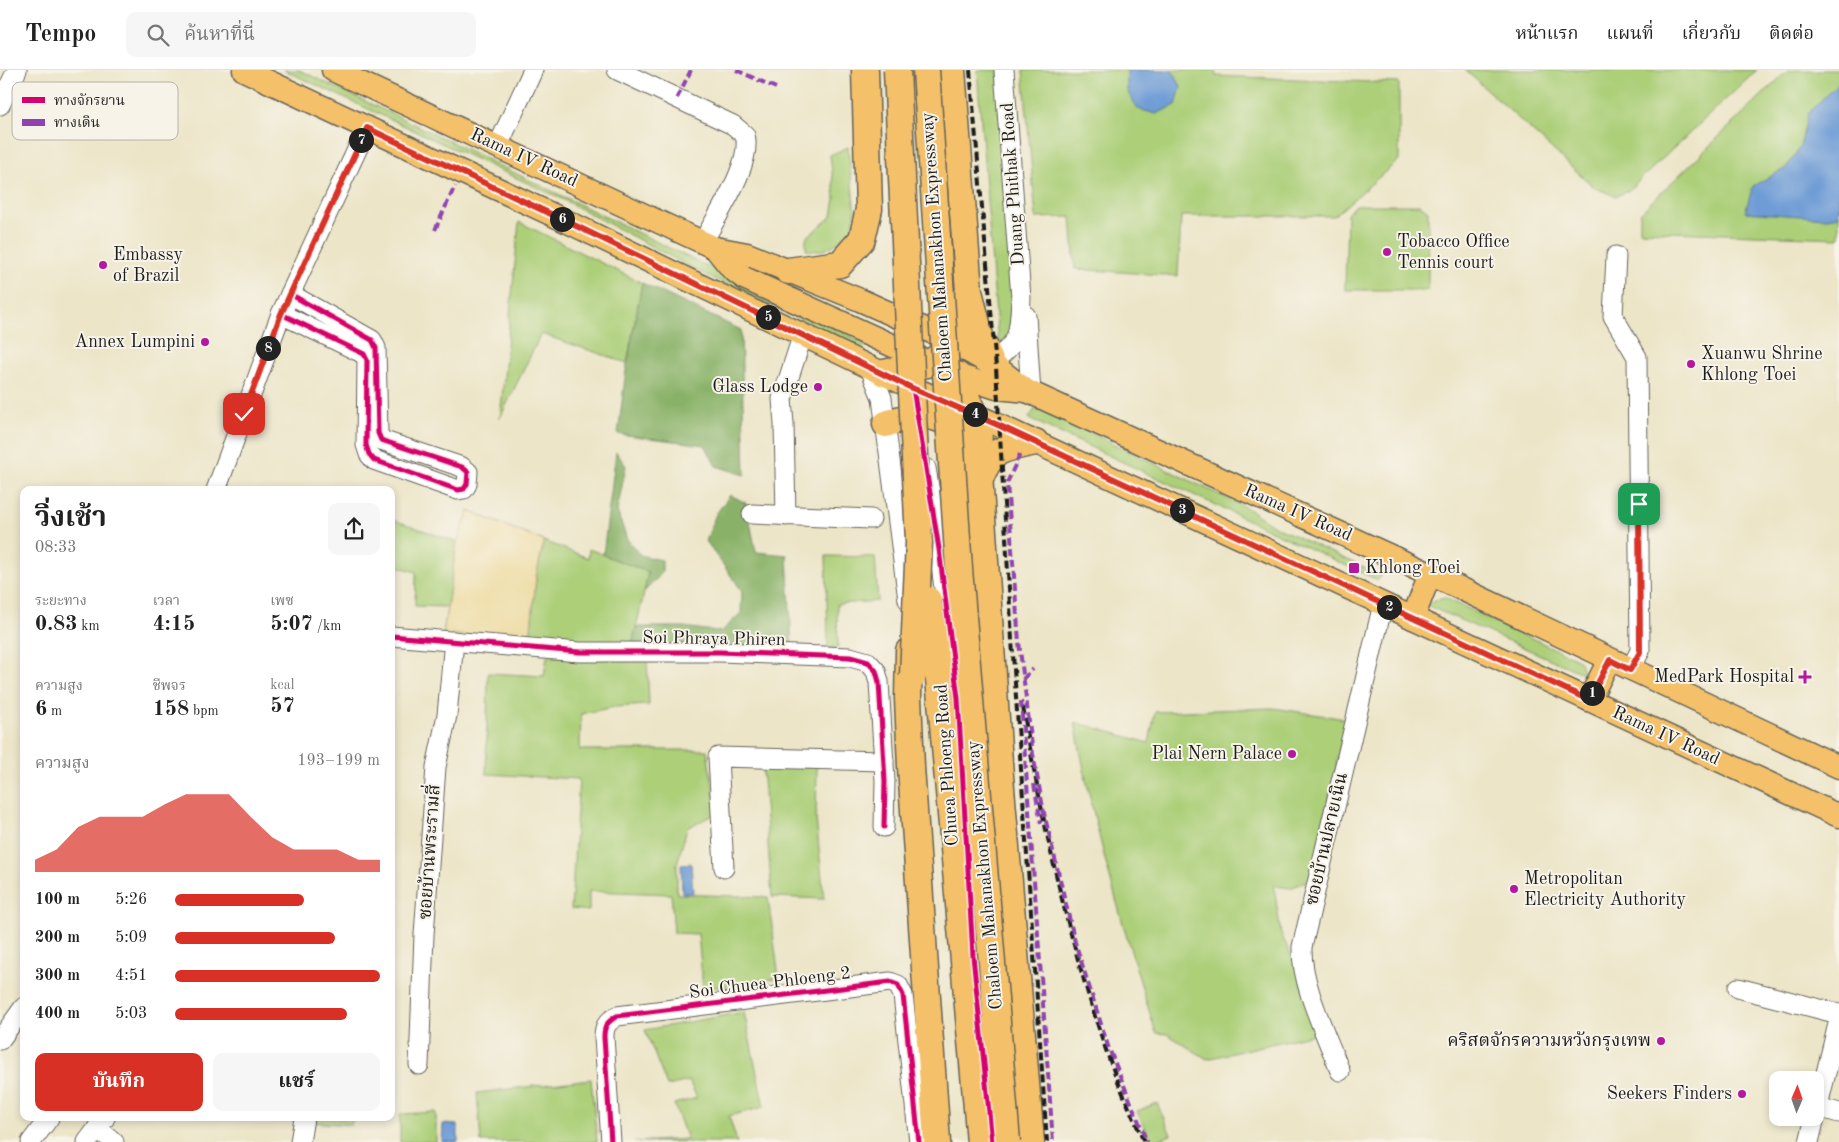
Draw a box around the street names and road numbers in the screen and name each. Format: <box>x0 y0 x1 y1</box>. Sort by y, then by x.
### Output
street label: Duang Phithak Road <box>998 102 1028 266</box>
street label: Chaloem Mahanakhon Expressway <box>919 111 955 382</box>
street label: Rama IV Road <box>468 125 580 191</box>
street label: Rama IV Road <box>1241 481 1355 545</box>
street label: Soi Phraya Phiren <box>642 629 786 649</box>
street label: Chuea Phloeng Road <box>932 683 962 847</box>
street label: Rama IV Road <box>1610 703 1722 769</box>
street label: Chaloem Mahanakhon Expressway <box>964 739 1006 1010</box>
street label: ซอยบ้านปลายเนิน <box>1301 770 1351 907</box>
street label: ซอยบ้านพระรามสี่ <box>410 783 444 920</box>
street label: Soi Chuea Phloeng 2 <box>688 964 852 1002</box>

